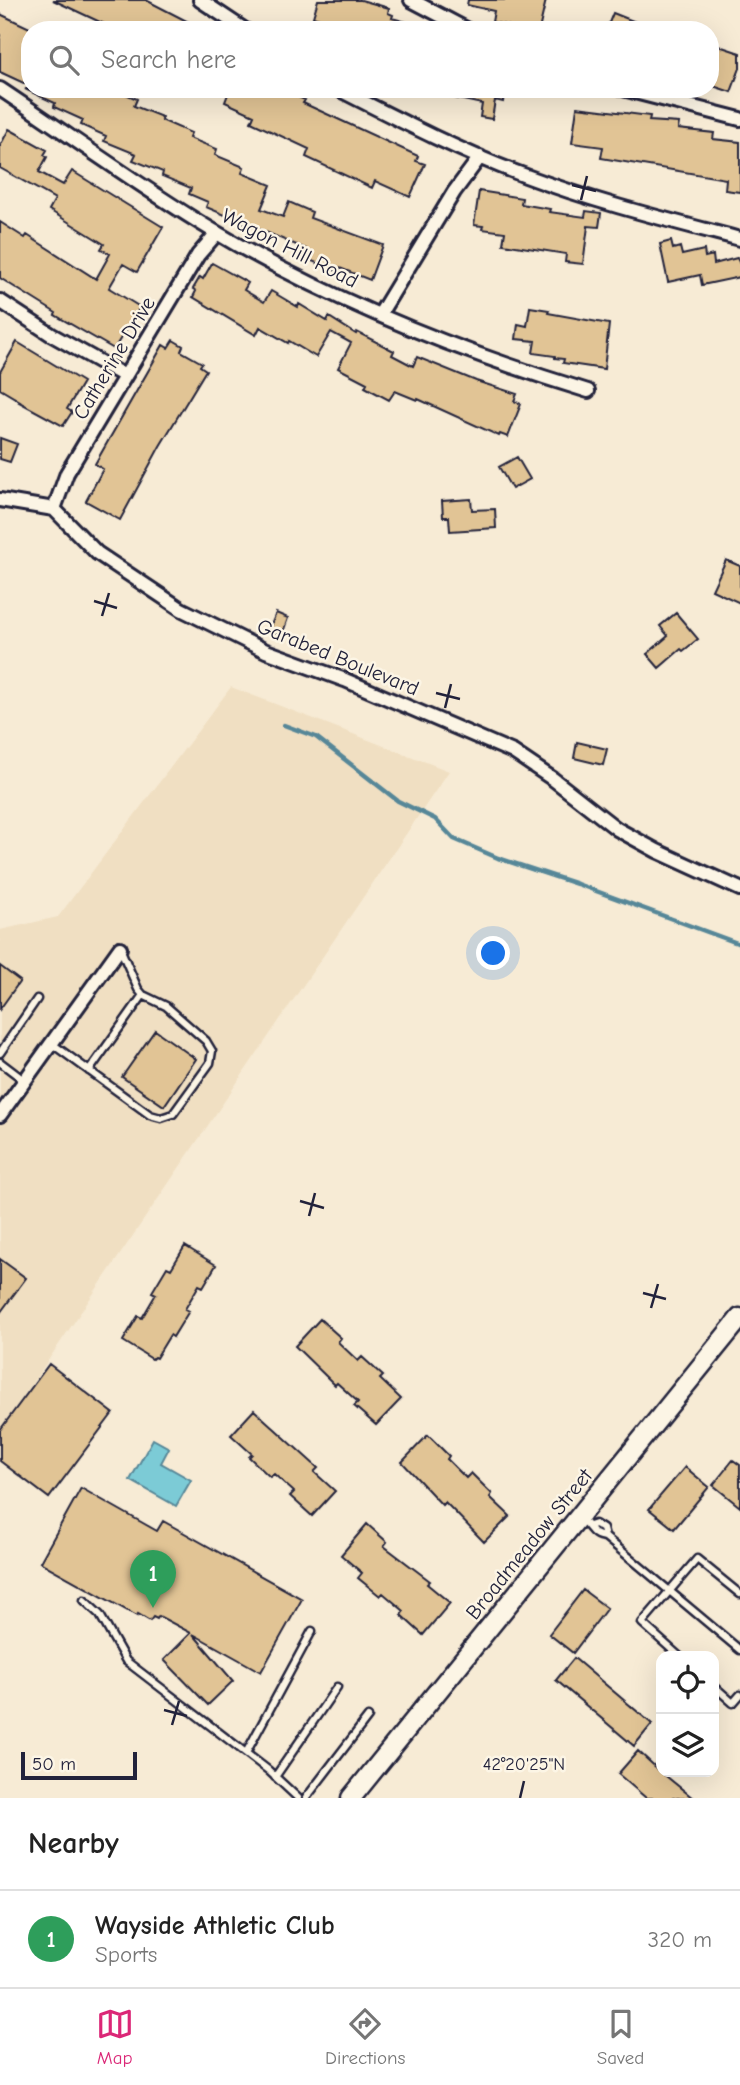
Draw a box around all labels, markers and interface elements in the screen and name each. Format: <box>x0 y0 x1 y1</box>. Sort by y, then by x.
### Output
search box <box>21 21 719 98</box>
icon: search <box>45 41 83 79</box>
text: Search here <box>101 45 236 75</box>
street label: Wagon Hill Road <box>218 203 362 293</box>
street label: Catherine Drive <box>68 292 160 424</box>
street label: Garabed Boulevard <box>254 614 422 700</box>
your location <box>476 936 510 970</box>
street label: Broadmeadow Street <box>461 1463 598 1624</box>
pin: 1 <box>130 1550 176 1608</box>
map controls <box>656 1651 719 1777</box>
button: locate <box>656 1651 719 1714</box>
button: layers <box>656 1714 719 1777</box>
scale bar <box>21 1749 136 1781</box>
text: 50 m <box>32 1753 76 1775</box>
text: 42°20'25"N <box>483 1754 565 1775</box>
text: Nearby <box>28 1826 119 1861</box>
text: Wayside Athletic Club <box>95 1911 335 1941</box>
text: 1 <box>46 1926 56 1953</box>
text: 320 m <box>648 1926 712 1953</box>
text: Sports <box>95 1941 157 1968</box>
tab: Map <box>96 2005 134 2069</box>
tab: Directions <box>325 2005 405 2069</box>
tab: Saved <box>597 2005 644 2069</box>

